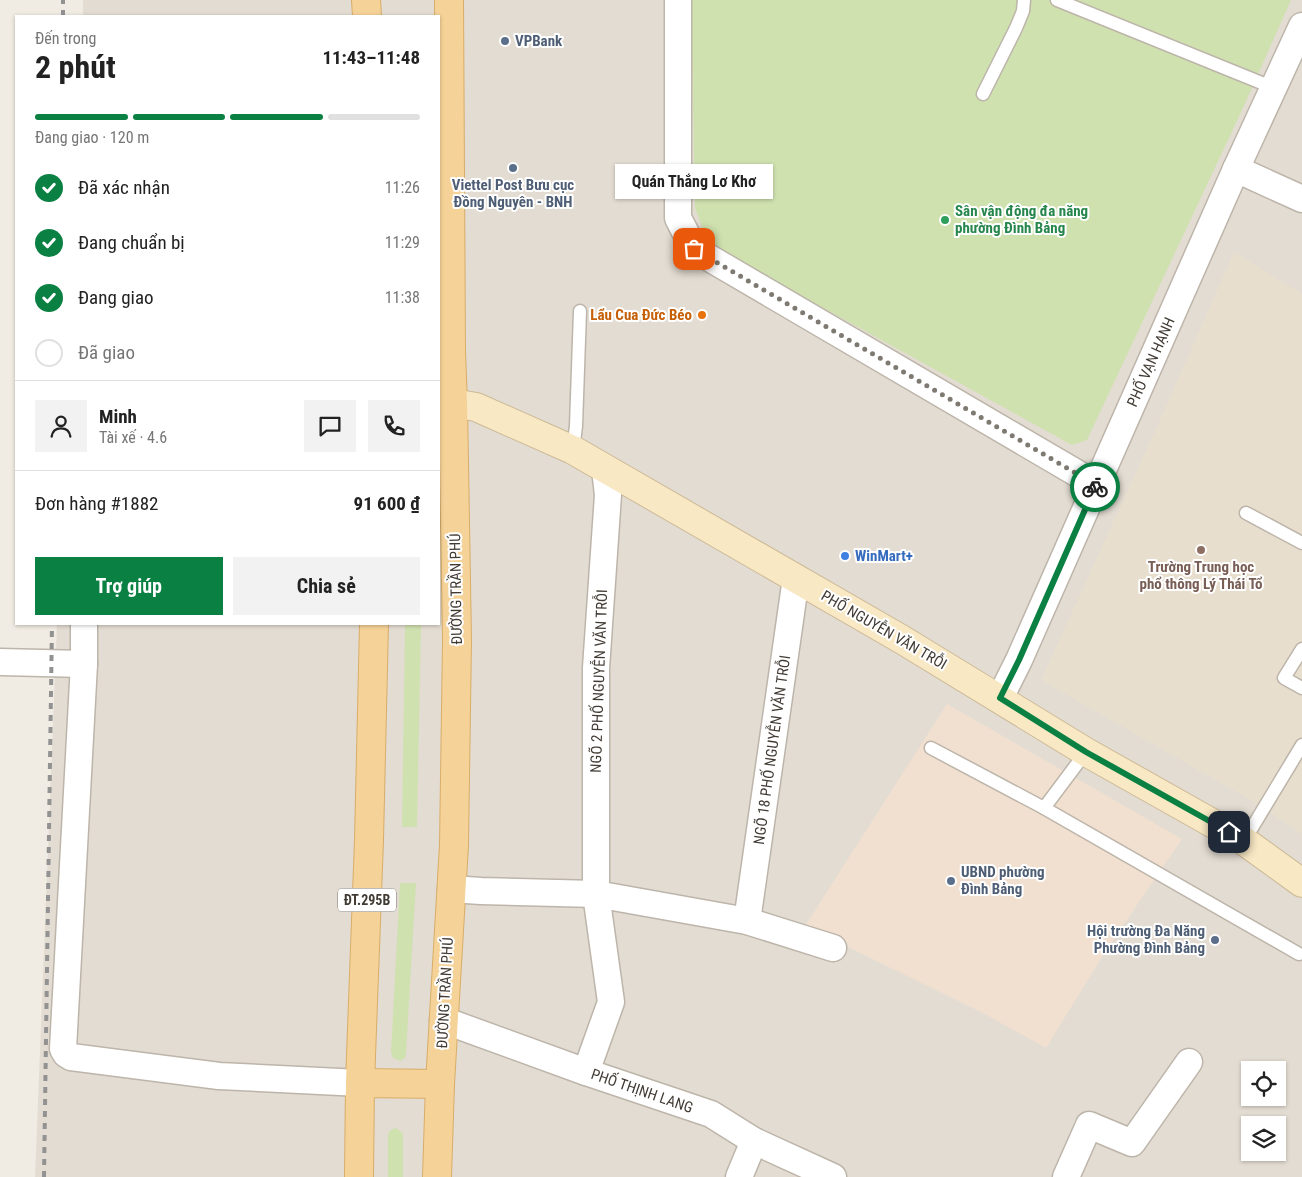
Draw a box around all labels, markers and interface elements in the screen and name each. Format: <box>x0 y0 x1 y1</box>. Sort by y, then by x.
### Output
text: Đến trong <box>35 29 96 48</box>
place label: VPBank <box>515 32 563 50</box>
marker: VPBank <box>499 35 511 47</box>
text: 11:43–11:48 <box>322 46 420 69</box>
text: 2 phút <box>35 48 116 86</box>
text: Đang giao · 120 m <box>35 128 149 147</box>
marker: Viettel Post Bưu cục Đồng Nguyên - BNH <box>507 162 519 174</box>
callout: Quán Thắng Lơ Khơ <box>615 164 773 199</box>
text: Quán Thắng Lơ Khơ <box>632 172 756 191</box>
icon: check <box>35 174 63 202</box>
text: Đã xác nhận <box>78 176 170 199</box>
place label: Viettel Post Bưu cục Đồng Nguyên - BNH <box>452 176 574 211</box>
text: 11:26 <box>385 178 420 197</box>
place label: Sân vận động đa năng phường Đình Bảng <box>955 202 1088 237</box>
marker: Sân vận động đa năng phường Đình Bảng <box>939 214 951 226</box>
pin <box>673 228 715 270</box>
icon: check <box>35 229 63 257</box>
text: Đang chuẩn bị <box>78 231 185 254</box>
text: 11:29 <box>385 233 420 252</box>
icon: bag <box>680 235 708 263</box>
icon: check <box>35 284 63 312</box>
text: Đang giao <box>78 286 154 309</box>
text: 11:38 <box>385 288 420 307</box>
place label: Lẩu Cua Đức Béo <box>590 306 692 324</box>
marker: Lẩu Cua Đức Béo <box>696 309 708 321</box>
street label: PHỐ VẠN HẠNH <box>1122 314 1179 410</box>
text: Đã giao <box>78 341 135 364</box>
button: person <box>35 400 87 452</box>
button: chat <box>304 400 356 452</box>
button: phone <box>368 400 420 452</box>
text: Minh <box>99 405 137 428</box>
text: Tài xế · 4.6 <box>99 428 167 447</box>
courier <box>1070 462 1120 512</box>
icon: bike <box>1081 473 1109 501</box>
text: Đơn hàng #1882 <box>35 492 158 515</box>
text: 91 600 ₫ <box>354 492 420 515</box>
street label: ĐƯỜNG TRẦN PHÚ <box>446 533 466 645</box>
marker: Trường Trung học phổ thông Lý Thái Tổ <box>1195 544 1207 556</box>
place label: WinMart+ <box>855 547 913 565</box>
marker: WinMart+ <box>839 550 851 562</box>
button: Trợ giúp <box>35 557 223 615</box>
button: Chia sẻ <box>233 557 420 615</box>
place label: Trường Trung học phổ thông Lý Thái Tổ <box>1139 558 1263 593</box>
street label: PHỐ NGUYỄN VĂN TRỖI <box>818 586 951 673</box>
street label: NGÕ 2 PHỐ NGUYỄN VĂN TRỖI <box>586 589 611 773</box>
street label: NGÕ 18 PHỐ NGUYỄN VĂN TRỖI <box>749 654 794 846</box>
pin <box>1208 811 1250 853</box>
icon: home <box>1215 818 1243 846</box>
place label: UBND phường Đình Bảng <box>961 863 1045 898</box>
marker: UBND phường Đình Bảng <box>945 875 957 887</box>
road number: ĐT.295B <box>338 888 396 912</box>
place label: Hội trường Đa Năng Phường Đình Bảng <box>1087 922 1205 957</box>
marker: Hội trường Đa Năng Phường Đình Bảng <box>1209 934 1221 946</box>
street label: ĐƯỜNG TRẦN PHÚ <box>433 937 457 1049</box>
map controls <box>1241 1061 1286 1161</box>
button: locate <box>1241 1061 1286 1106</box>
street label: PHỐ THỊNH LANG <box>589 1064 696 1117</box>
button: layers <box>1241 1116 1286 1161</box>

